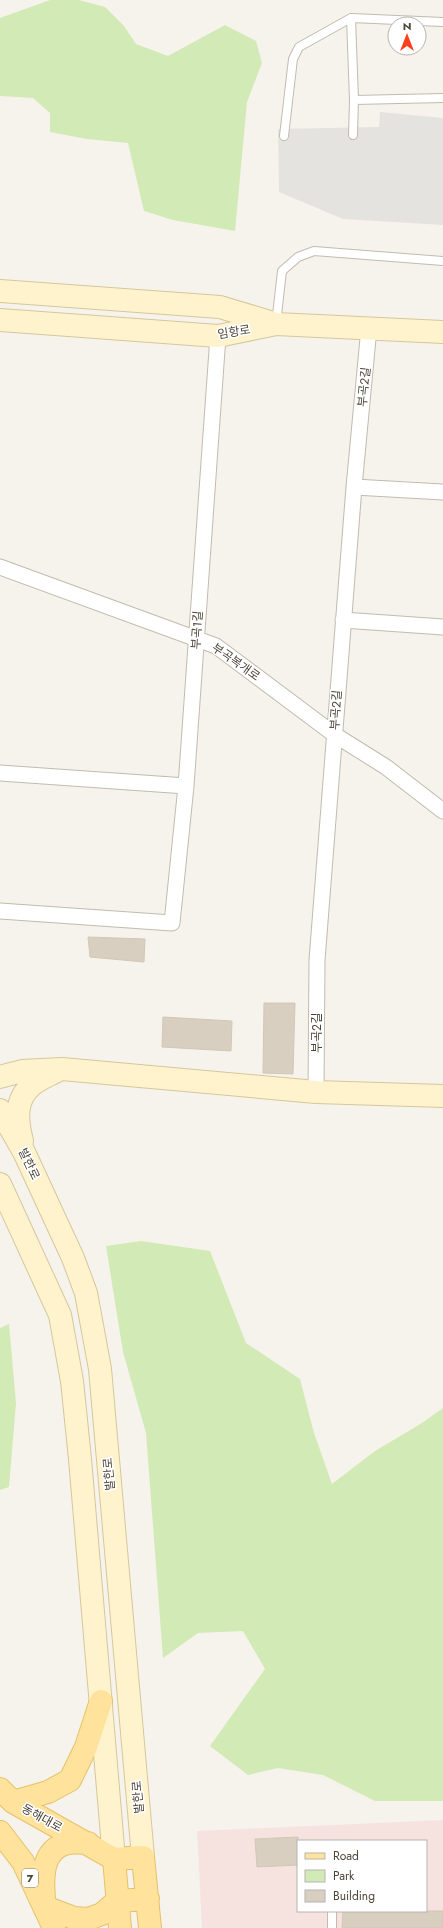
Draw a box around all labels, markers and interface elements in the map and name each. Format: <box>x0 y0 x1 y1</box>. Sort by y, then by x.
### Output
north arrow <box>387 16 427 56</box>
text: N <box>403 18 411 34</box>
street label: 임항로 <box>216 321 252 343</box>
street label: 부곡2길 <box>353 366 375 408</box>
street label: 부곡1길 <box>187 610 207 650</box>
street label: 부곡복개로 <box>208 639 264 685</box>
street label: 부곡2길 <box>326 689 346 731</box>
street label: 부곡2길 <box>308 1013 326 1053</box>
street label: 발한로 <box>14 1145 44 1183</box>
street label: 발한로 <box>99 1457 119 1491</box>
street label: 발한로 <box>128 1780 148 1814</box>
street label: 동해대로 <box>18 1799 66 1837</box>
legend <box>297 1840 427 1912</box>
text: Road <box>333 1847 359 1865</box>
text: Park <box>333 1867 355 1885</box>
road number: 7 <box>22 1869 38 1887</box>
text: Building <box>333 1887 375 1905</box>

